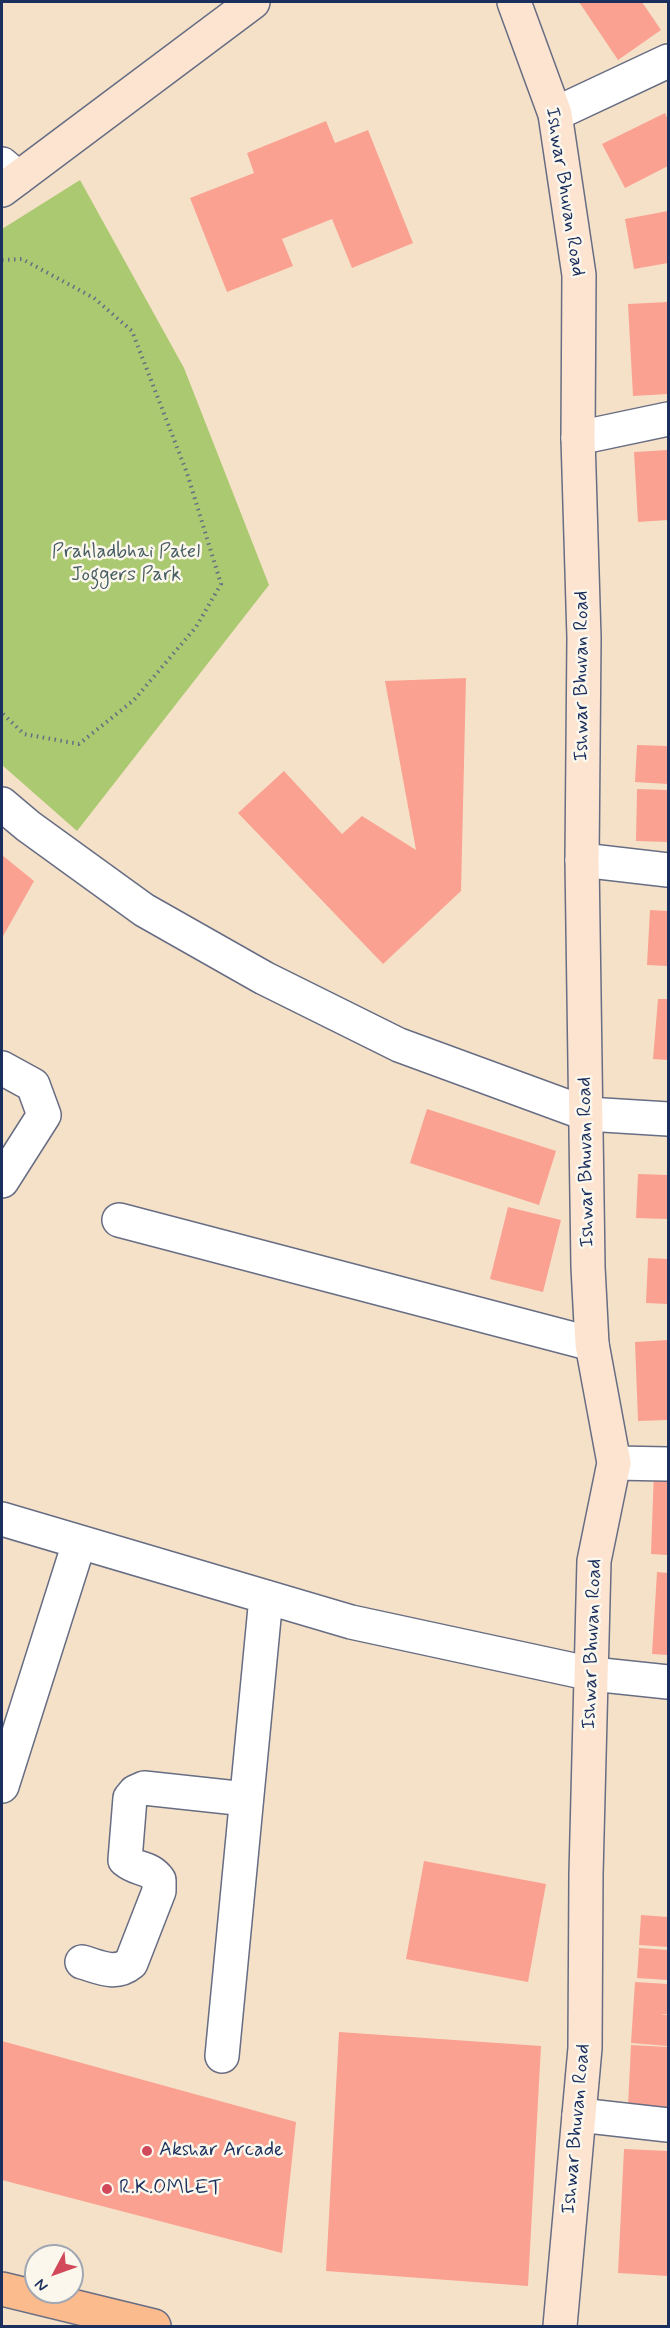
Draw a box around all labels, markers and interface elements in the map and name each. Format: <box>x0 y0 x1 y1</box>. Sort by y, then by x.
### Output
street label: Ishwar Bhuvan Road <box>539 106 589 278</box>
park label: Prahladbhai Patel Joggers Park <box>52 541 200 588</box>
street label: Ishwar Bhuvan Road <box>571 591 595 761</box>
street label: Ishwar Bhuvan Road <box>574 1076 600 1248</box>
street label: Ishwar Bhuvan Road <box>578 1558 608 1730</box>
street label: Ishwar Bhuvan Road <box>558 2043 596 2215</box>
place label: Akshar Arcade <box>159 2139 284 2163</box>
marker: Akshar Arcade <box>140 2144 154 2158</box>
place label: R.K.OMLET <box>119 2177 222 2201</box>
marker: R.K.OMLET <box>100 2182 114 2196</box>
north arrow <box>24 2244 84 2304</box>
text: N <box>30 2274 53 2296</box>

